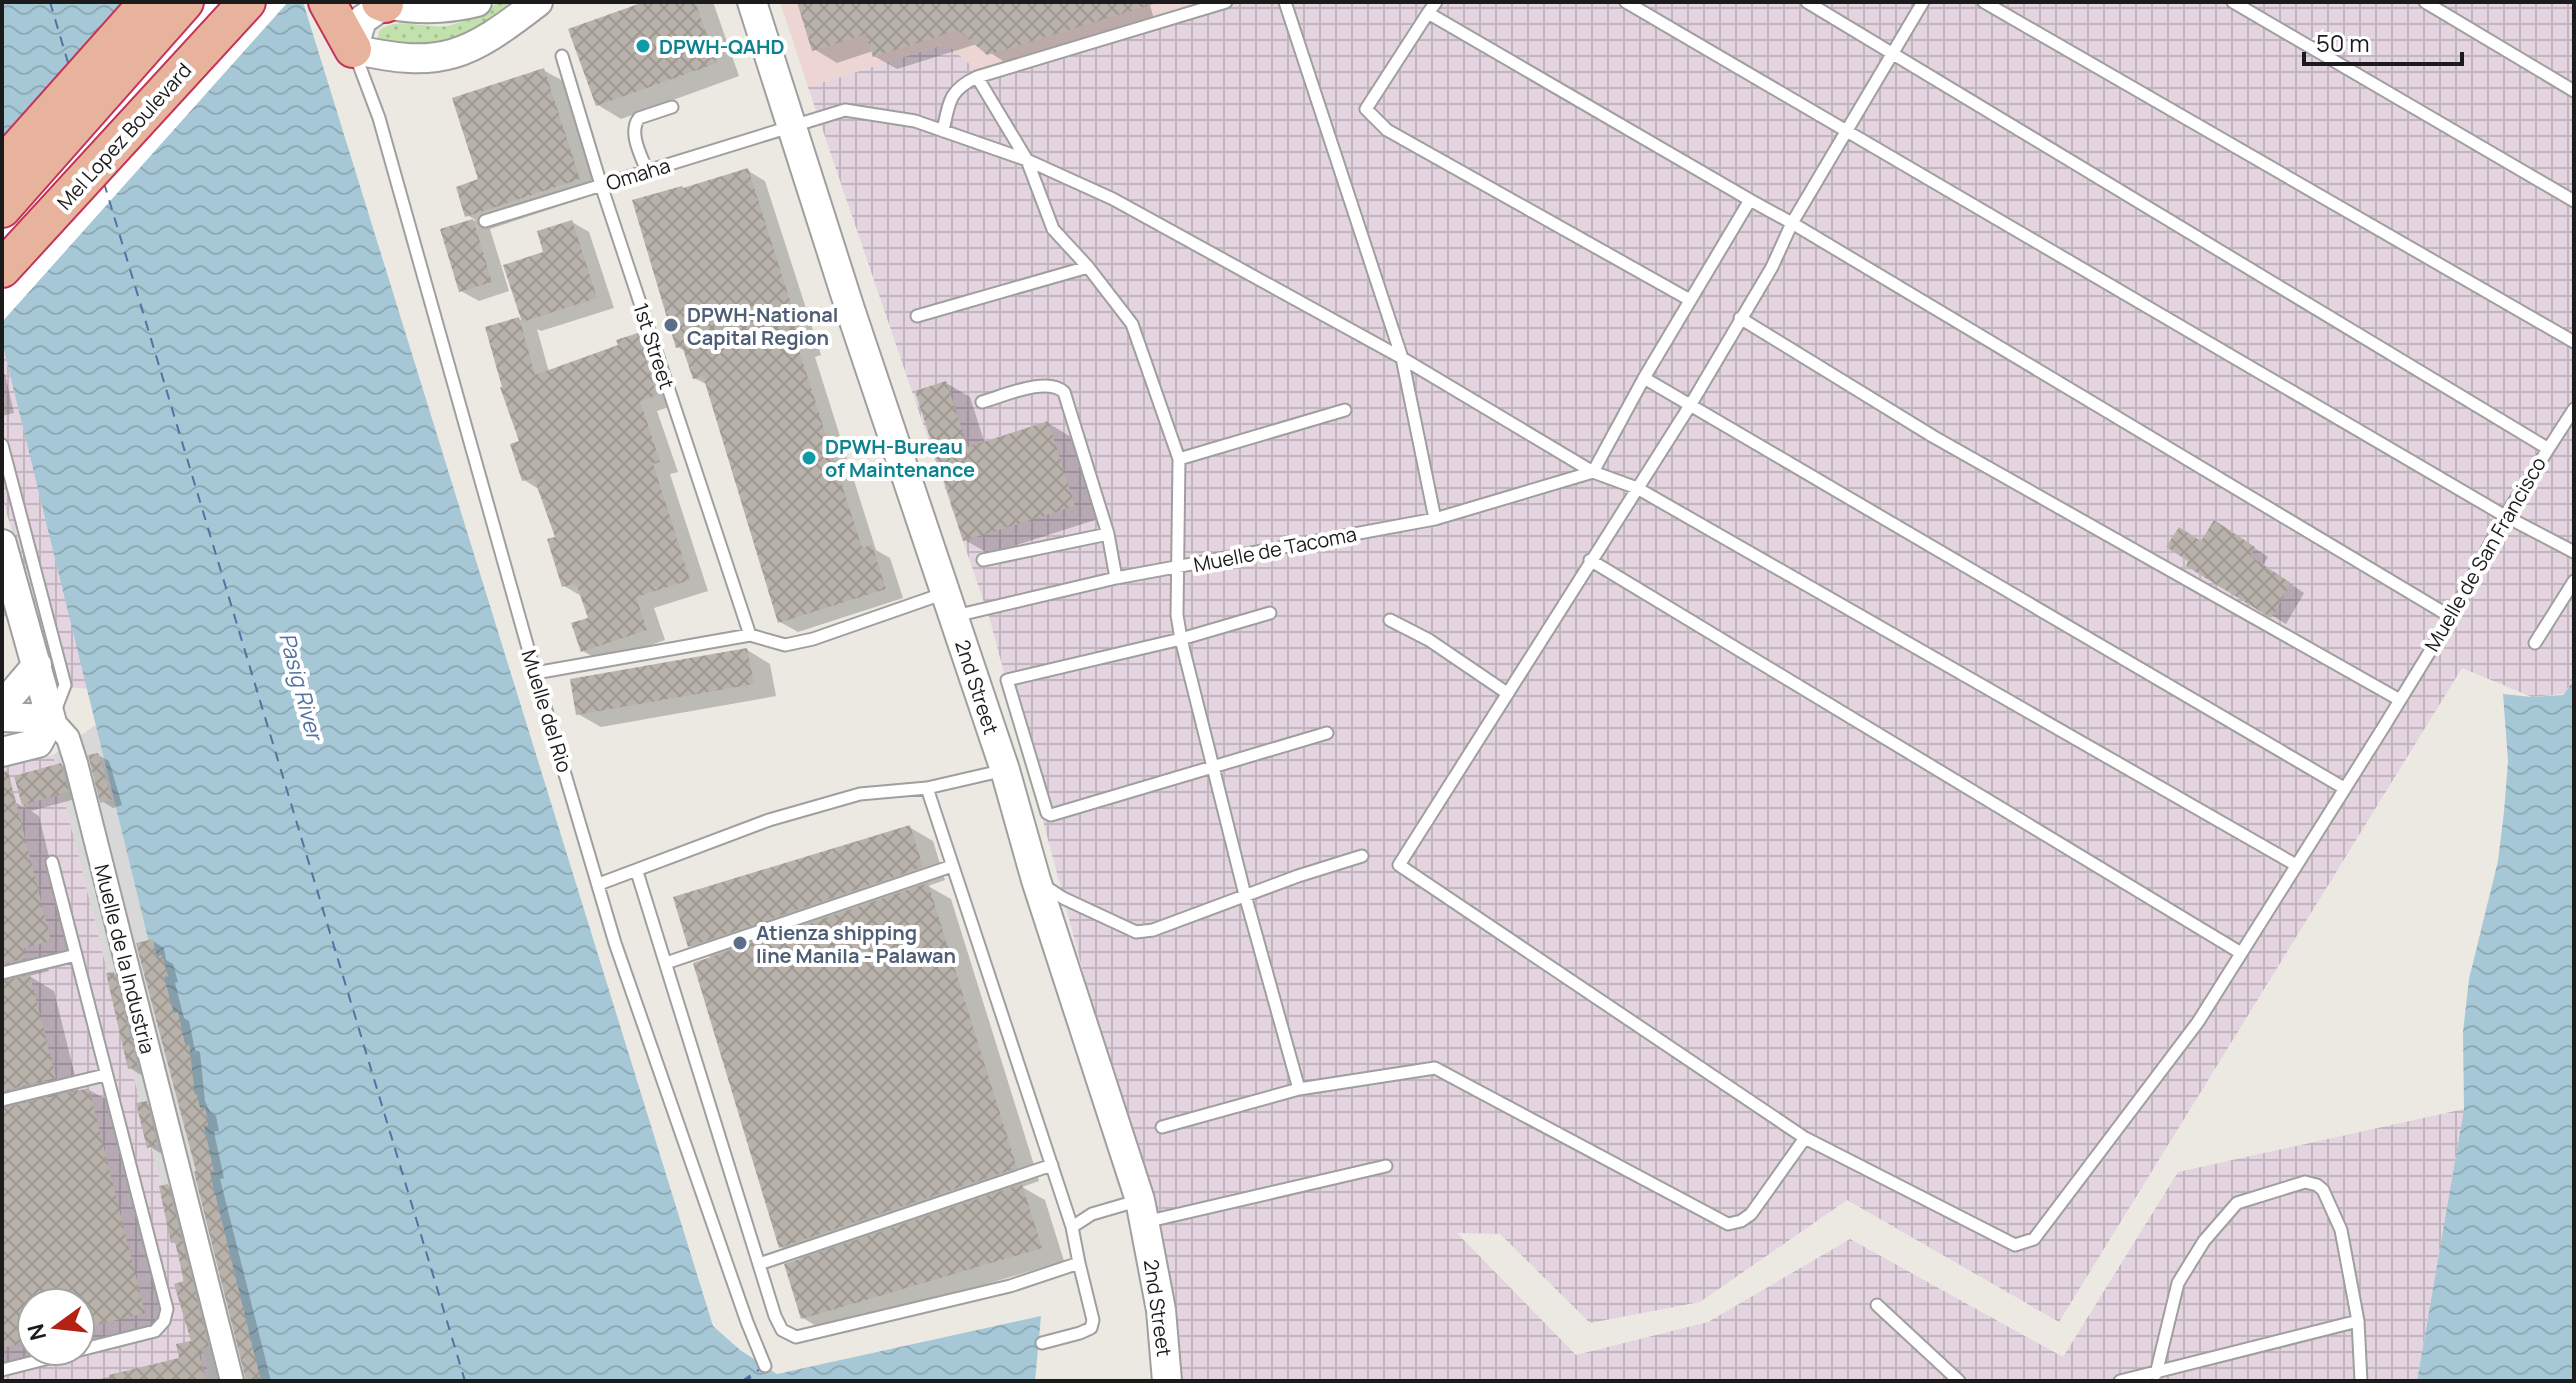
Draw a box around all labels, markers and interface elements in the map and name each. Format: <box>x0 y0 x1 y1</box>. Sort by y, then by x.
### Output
scale bar <box>2304 16 2462 66</box>
text: 50 m <box>2316 26 2370 59</box>
place label: DPWH-QAHD <box>659 33 785 60</box>
marker: DPWH-QAHD <box>634 37 652 55</box>
street label: Mel Lopez Boulevard <box>51 57 197 215</box>
street label: Omaha <box>603 152 673 196</box>
street label: 1st Street <box>627 299 681 393</box>
place label: DPWH-National Capital Region <box>687 301 838 351</box>
marker: DPWH-National Capital Region <box>662 316 680 334</box>
place label: DPWH-Bureau of Maintenance <box>825 433 975 483</box>
marker: DPWH-Bureau of Maintenance <box>800 449 818 467</box>
street label: Muelle de San Francisco <box>2418 452 2552 656</box>
street label: Muelle de Tacoma <box>1191 520 1359 578</box>
water label: Pasig River <box>272 629 330 746</box>
street label: 2nd Street <box>949 636 1005 738</box>
street label: Muelle del Rio <box>516 646 578 776</box>
street label: Muelle de la Industria <box>88 861 162 1057</box>
place label: Atienza shipping line Manila - Palawan <box>756 919 956 969</box>
marker: Atienza shipping line Manila - Palawan <box>731 934 749 952</box>
street label: 2nd Street <box>1138 1258 1178 1358</box>
north arrow <box>16 1287 96 1367</box>
text: N <box>20 1321 53 1344</box>

